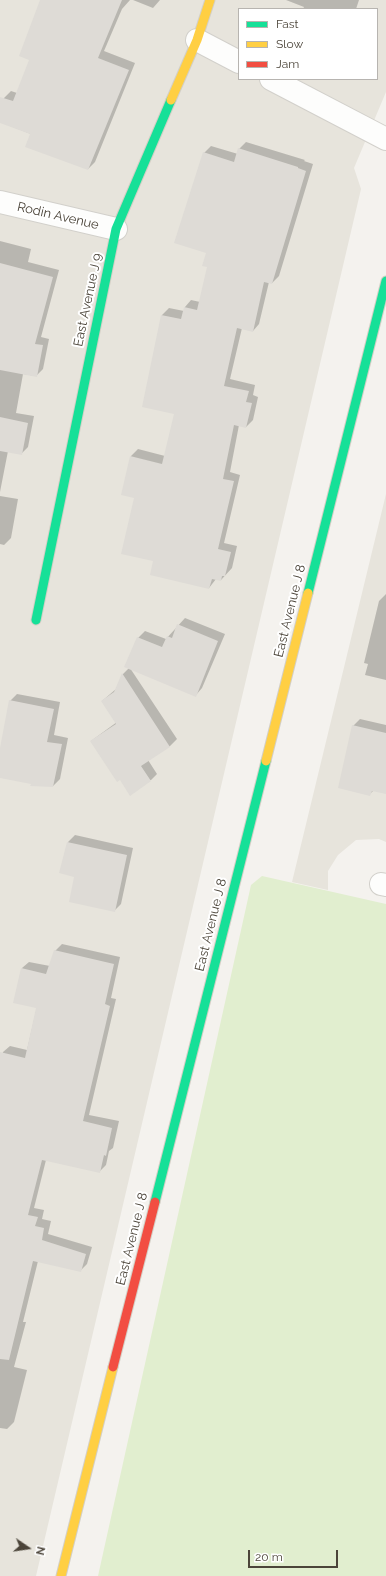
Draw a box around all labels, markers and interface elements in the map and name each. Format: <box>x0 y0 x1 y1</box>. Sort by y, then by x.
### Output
legend <box>238 8 378 80</box>
text: Fast <box>276 17 299 31</box>
text: Slow <box>276 37 303 51</box>
text: Jam <box>276 57 299 71</box>
street label: Rodin Avenue <box>16 199 100 233</box>
street label: East Avenue J 9 <box>70 252 106 348</box>
street label: East Avenue J 8 <box>271 563 309 659</box>
street label: East Avenue J 8 <box>192 877 230 973</box>
street label: East Avenue J 8 <box>113 1191 151 1287</box>
north arrow <box>8 1528 48 1568</box>
scale bar <box>250 1542 340 1568</box>
text: N <box>33 1545 47 1556</box>
text: 20 m <box>255 1550 283 1564</box>

